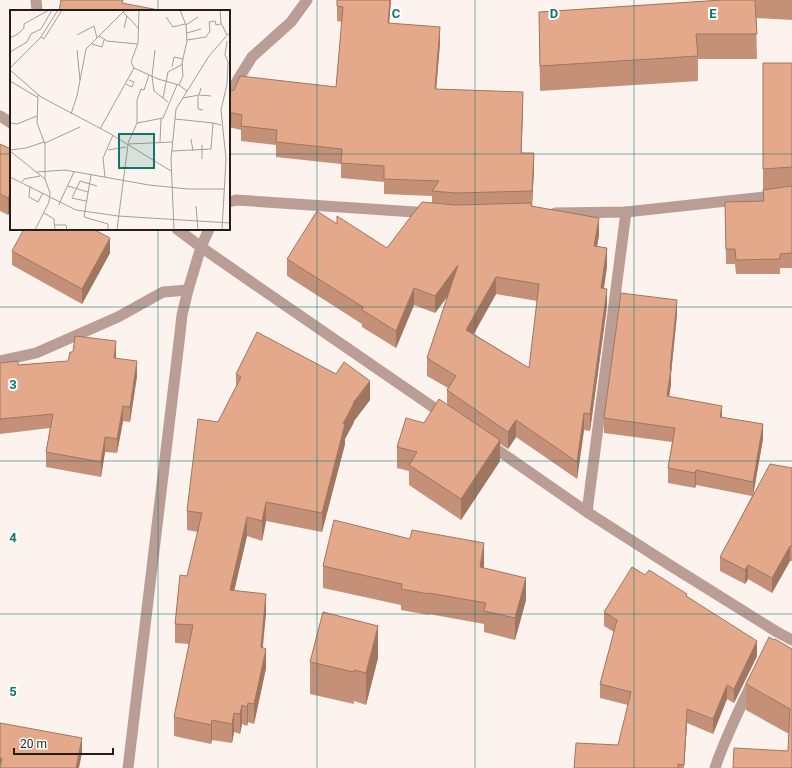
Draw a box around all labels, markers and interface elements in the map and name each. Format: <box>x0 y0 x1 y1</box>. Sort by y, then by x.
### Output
text: C <box>392 6 401 21</box>
text: D <box>550 6 558 21</box>
text: E <box>709 6 717 21</box>
inset map <box>10 10 230 230</box>
text: 3 <box>9 377 17 392</box>
text: 4 <box>9 530 17 545</box>
text: 5 <box>9 684 17 699</box>
scale bar <box>14 730 113 756</box>
text: 20 m <box>20 737 47 751</box>

